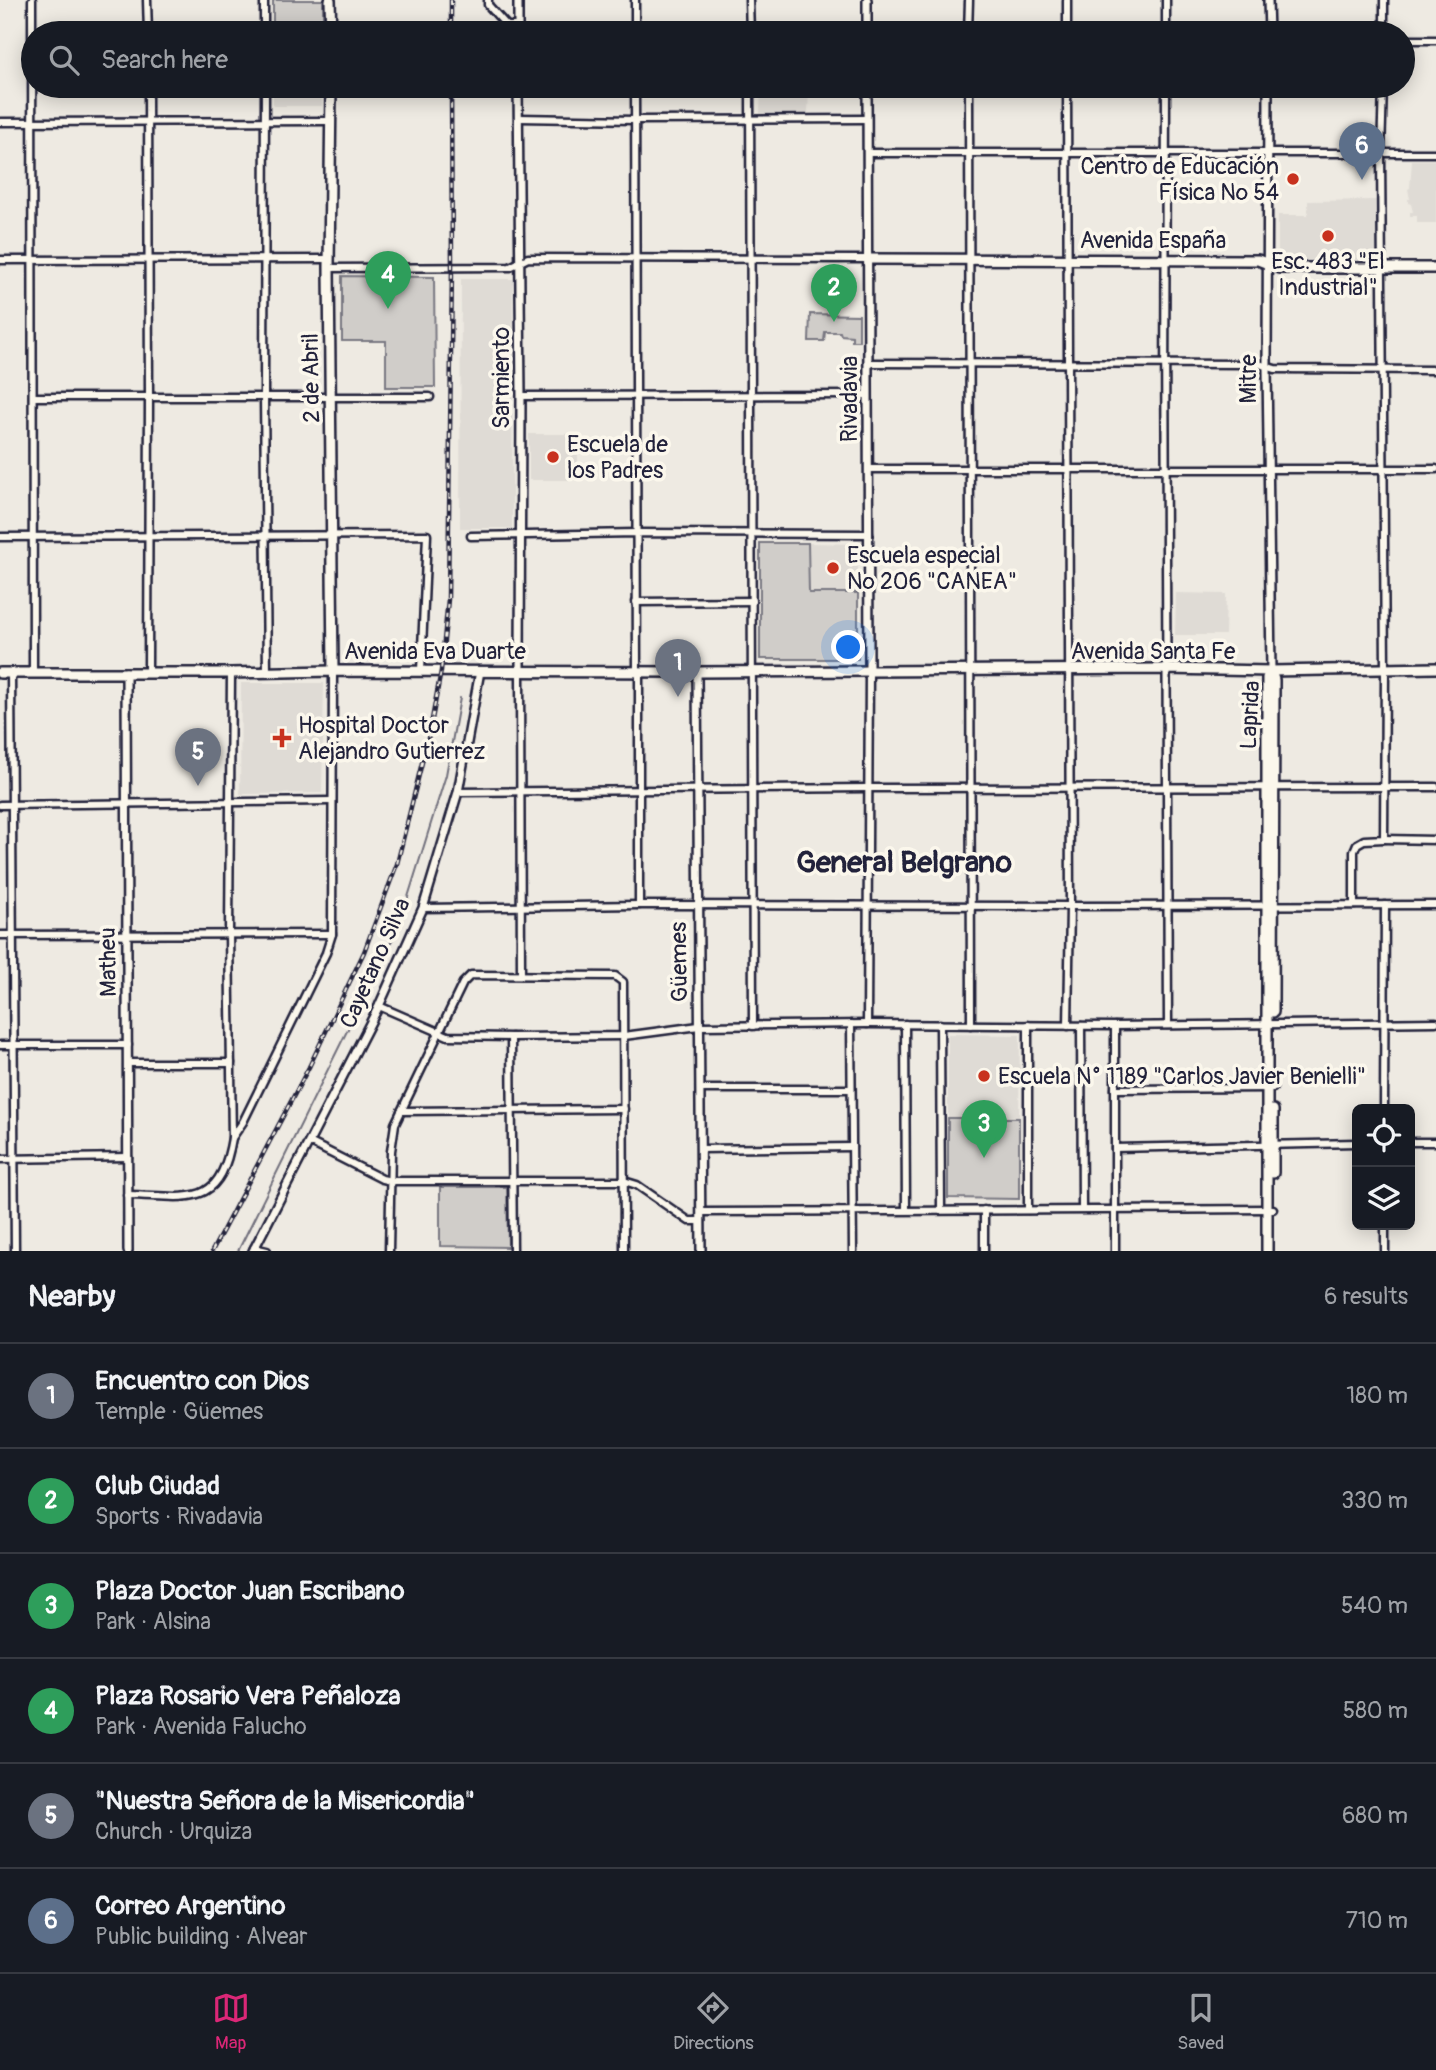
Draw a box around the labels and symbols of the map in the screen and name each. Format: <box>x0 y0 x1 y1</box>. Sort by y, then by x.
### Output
pin: 6 <box>1339 122 1385 180</box>
place label: Centro de Educación Física Nº 54 <box>1080 152 1279 207</box>
marker: Centro de Educación Física Nº 54 <box>1285 171 1301 187</box>
street label: Avenida España <box>1080 226 1226 255</box>
marker: Esc. 483 "El Industrial" <box>1320 228 1336 244</box>
place label: Esc. 483 "El Industrial" <box>1271 247 1385 302</box>
pin: 4 <box>365 251 411 309</box>
pin: 2 <box>811 264 857 322</box>
street label: Sarmiento <box>487 327 516 429</box>
street label: 2 de Abril <box>296 333 326 423</box>
street label: Mitre <box>1234 354 1263 404</box>
street label: Rivadavia <box>835 356 864 442</box>
place label: Escuela de los Padres <box>567 430 668 485</box>
marker: Escuela de los Padres <box>545 449 561 465</box>
place label: Escuela especial Nº 206 "CANEA" <box>847 541 1017 596</box>
marker: Escuela especial Nº 206 "CANEA" <box>825 560 841 576</box>
your location <box>831 630 865 664</box>
street label: Avenida Eva Duarte <box>344 637 527 666</box>
street label: Avenida Santa Fe <box>1071 637 1236 666</box>
pin: 1 <box>655 639 701 697</box>
street label: Laprida <box>1234 680 1266 750</box>
place label: Hospital Doctor Alejandro Gutierrez <box>298 711 485 766</box>
pin: 5 <box>175 728 221 786</box>
marker: Hospital Doctor Alejandro Gutierrez <box>272 728 292 748</box>
district label: General Belgrano <box>796 844 1012 881</box>
street label: Cayetano Silva <box>333 893 417 1033</box>
street label: Güemes <box>664 922 694 1002</box>
street label: Matheu <box>93 927 123 997</box>
place label: Escuela N° 1189 "Carlos Javier Benielli" <box>998 1062 1366 1091</box>
marker: Escuela N° 1189 "Carlos Javier Benielli" <box>976 1068 992 1084</box>
pin: 3 <box>961 1100 1007 1158</box>

